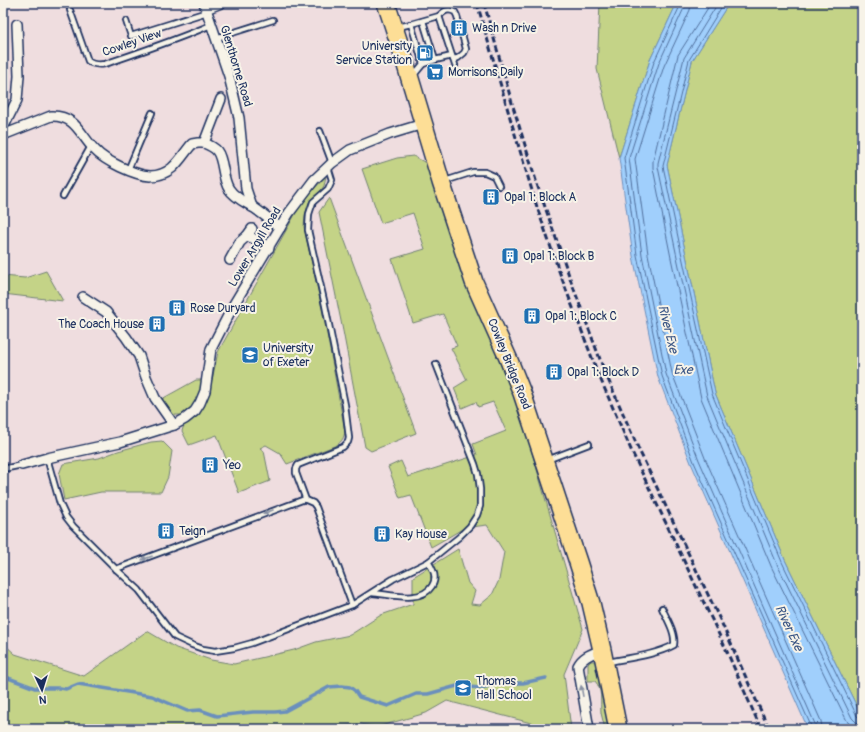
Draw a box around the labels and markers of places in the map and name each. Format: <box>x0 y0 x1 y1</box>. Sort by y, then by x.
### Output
building icon: Wash n Drive <box>449 18 469 38</box>
place label: Wash n Drive <box>472 21 537 36</box>
place label: University Service Station <box>336 39 412 68</box>
fuel station icon: University Service Station <box>415 43 435 63</box>
supermarket icon: Morrisons Daily <box>425 62 445 82</box>
place label: Morrisons Daily <box>448 65 523 80</box>
building icon: Opal 1: Block A <box>481 187 501 207</box>
place label: Opal 1: Block A <box>504 190 577 205</box>
building icon: Opal 1: Block B <box>500 246 520 266</box>
place label: Opal 1: Block B <box>523 249 595 264</box>
building icon: Rose Duryard <box>167 298 187 318</box>
place label: Rose Duryard <box>190 301 256 316</box>
building icon: Opal 1: Block C <box>522 306 542 326</box>
place label: Opal 1: Block C <box>545 309 617 324</box>
building icon: The Coach House <box>147 314 167 334</box>
place label: The Coach House <box>58 317 144 332</box>
place label: University of Exeter <box>263 341 313 370</box>
school or university icon: University of Exeter <box>240 345 260 365</box>
building icon: Opal 1: Block D <box>544 362 564 382</box>
place label: Opal 1: Block D <box>567 365 640 380</box>
building icon: Yeo <box>200 455 220 475</box>
place label: Yeo <box>222 458 242 473</box>
building icon: Teign <box>156 521 176 541</box>
place label: Teign <box>179 524 206 539</box>
building icon: Kay House <box>372 524 392 544</box>
place label: Kay House <box>395 527 447 542</box>
place label: Thomas Hall School <box>476 674 532 703</box>
school or university icon: Thomas Hall School <box>453 678 473 698</box>

